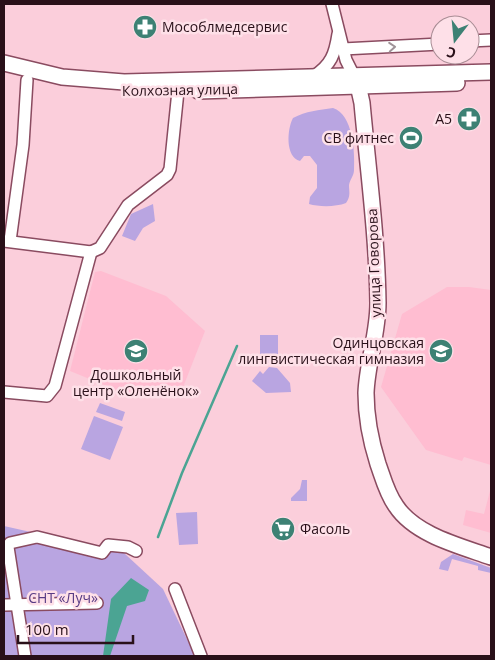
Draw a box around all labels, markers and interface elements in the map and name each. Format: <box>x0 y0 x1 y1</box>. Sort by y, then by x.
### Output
pharmacy icon: Мособлмедсервис <box>132 14 158 40</box>
north arrow <box>430 15 480 65</box>
place label: Мособлмедсервис <box>162 17 288 36</box>
one-way arrow <box>388 42 396 53</box>
text: С <box>444 43 458 63</box>
street label: Колхозная улица <box>122 79 238 100</box>
pharmacy icon: А5 <box>456 106 482 132</box>
place label: А5 <box>435 109 452 128</box>
sports icon: СВ фитнес <box>398 125 424 151</box>
place label: СВ фитнес <box>324 128 394 147</box>
street label: улица Говорова <box>362 208 385 318</box>
place label: Одинцовская лингвистическая гимназия <box>238 333 424 368</box>
school or university icon: Дошкольный центр «Оленёнок» <box>123 338 149 364</box>
school or university icon: Одинцовская лингвистическая гимназия <box>428 338 454 364</box>
place label: Дошкольный центр «Оленёнок» <box>73 365 199 400</box>
supermarket icon: Фасоль <box>270 516 296 542</box>
place label: Фасоль <box>300 519 350 538</box>
park label: СНТ «Луч» <box>28 588 98 607</box>
scale bar <box>18 612 132 644</box>
text: 100 m <box>25 619 69 639</box>

